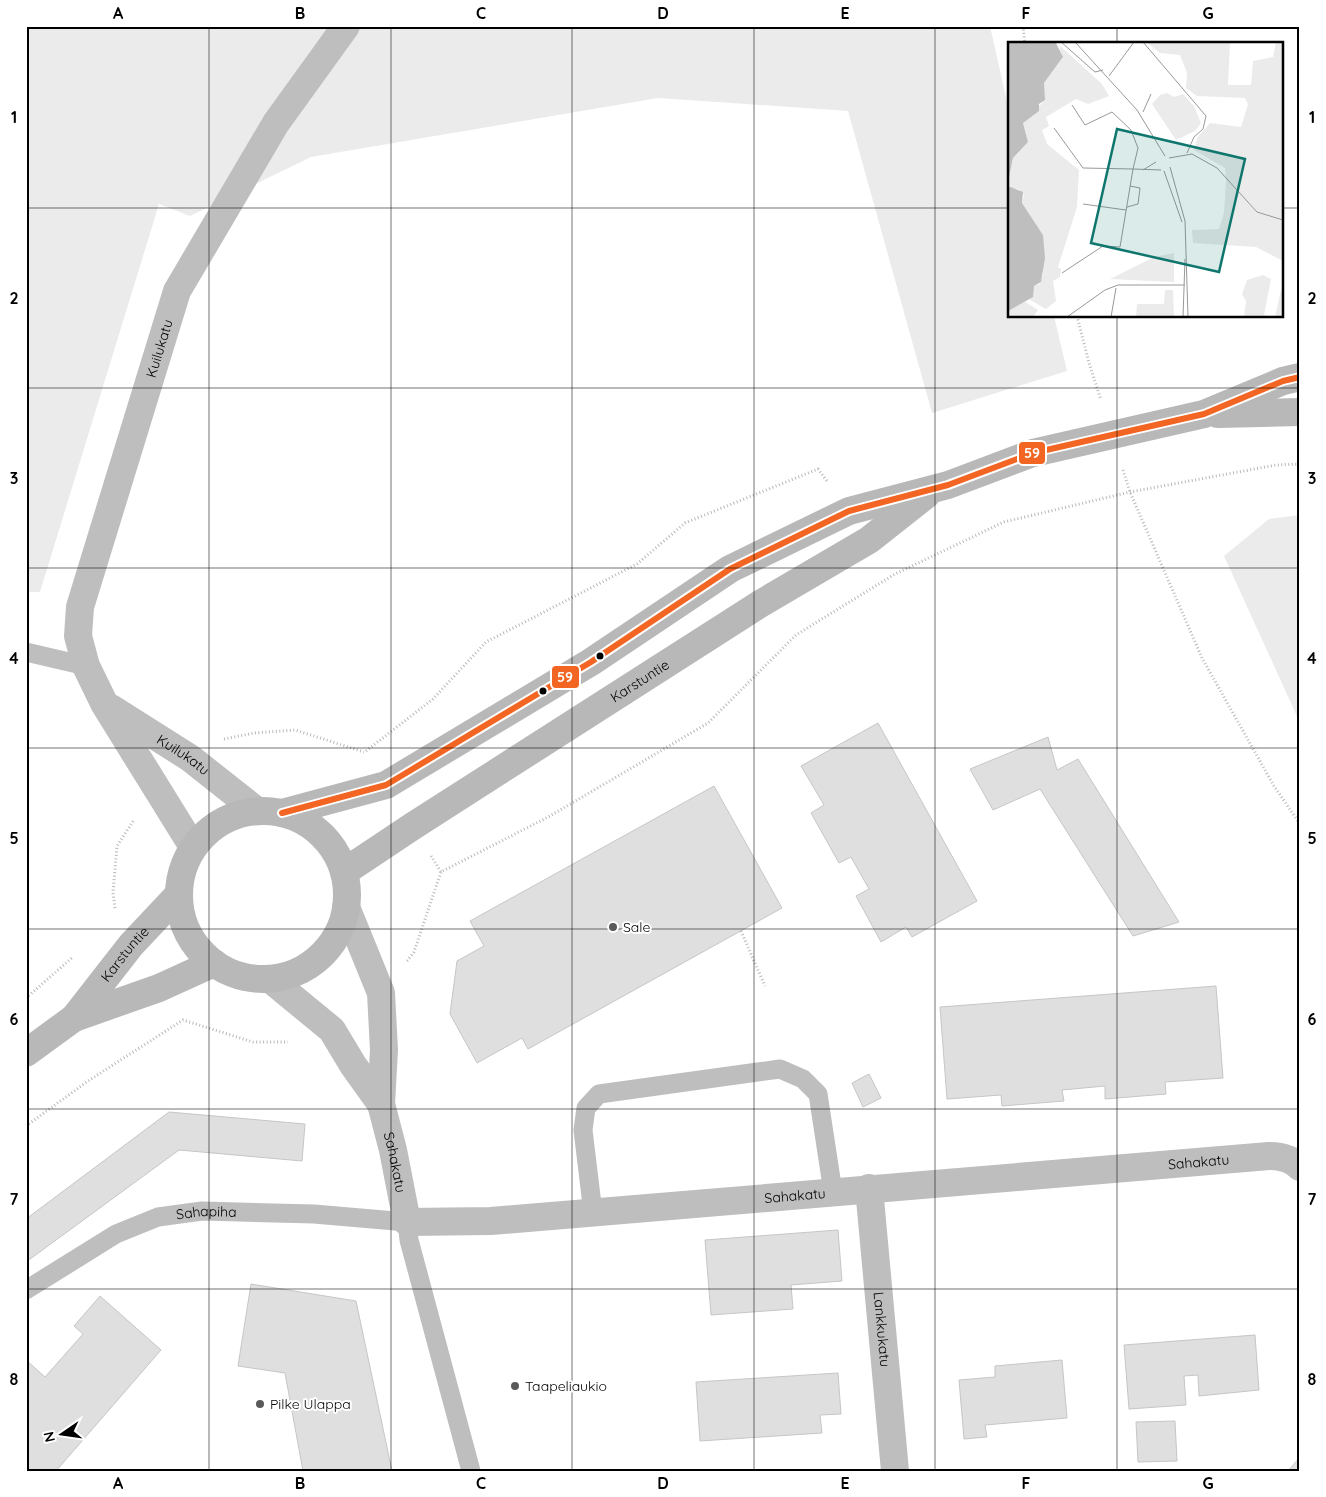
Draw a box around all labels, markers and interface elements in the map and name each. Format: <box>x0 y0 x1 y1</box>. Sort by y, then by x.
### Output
text: A <box>113 3 124 23</box>
text: B <box>295 3 305 23</box>
text: C <box>476 3 486 23</box>
text: D <box>657 3 669 23</box>
text: E <box>840 3 850 23</box>
text: F <box>1022 3 1031 23</box>
text: G <box>1202 3 1214 23</box>
inset map <box>1008 42 1284 318</box>
text: 1 <box>11 107 17 127</box>
text: 1 <box>1309 107 1315 127</box>
text: 2 <box>9 288 19 308</box>
text: 2 <box>1307 288 1317 308</box>
street label: Kuilukatu <box>142 317 177 380</box>
line badge: 59 <box>1018 441 1046 465</box>
text: 59 <box>1024 444 1040 462</box>
text: 3 <box>10 468 18 488</box>
text: 3 <box>1308 468 1316 488</box>
text: 4 <box>9 648 19 668</box>
text: 4 <box>1307 648 1317 668</box>
unlabelled marker <box>595 651 605 661</box>
street label: Karstuntie <box>607 655 673 706</box>
line badge: 59 <box>551 665 580 689</box>
text: 59 <box>557 668 573 686</box>
unlabelled marker <box>538 686 548 696</box>
street label: Kuilukatu <box>153 730 213 779</box>
text: 5 <box>9 828 19 848</box>
text: 5 <box>1307 828 1317 848</box>
place label: Sale <box>623 918 650 936</box>
marker: Sale <box>607 921 619 933</box>
street label: Karstuntie <box>97 923 153 985</box>
text: 6 <box>10 1009 19 1029</box>
text: 6 <box>1308 1009 1317 1029</box>
street label: Sahakatu <box>380 1130 410 1194</box>
street label: Sahakatu <box>1167 1150 1230 1173</box>
street label: Sahakatu <box>764 1184 826 1207</box>
text: 7 <box>10 1189 19 1209</box>
text: 7 <box>1308 1189 1317 1209</box>
street label: Sahapiha <box>175 1202 237 1223</box>
street label: Lankkukatu <box>870 1291 894 1368</box>
text: 8 <box>10 1369 19 1389</box>
text: 8 <box>1308 1369 1317 1389</box>
place label: Taapeliaukio <box>525 1377 607 1395</box>
marker: Taapeliaukio <box>509 1380 521 1392</box>
place label: Pilke Ulappa <box>270 1395 351 1413</box>
marker: Pilke Ulappa <box>254 1398 266 1410</box>
north arrow <box>38 1410 88 1460</box>
text: N <box>39 1430 59 1444</box>
text: A <box>113 1473 124 1493</box>
text: B <box>295 1473 305 1493</box>
text: C <box>476 1473 486 1493</box>
text: D <box>657 1473 669 1493</box>
text: E <box>840 1473 850 1493</box>
text: F <box>1022 1473 1031 1493</box>
text: G <box>1202 1473 1214 1493</box>

